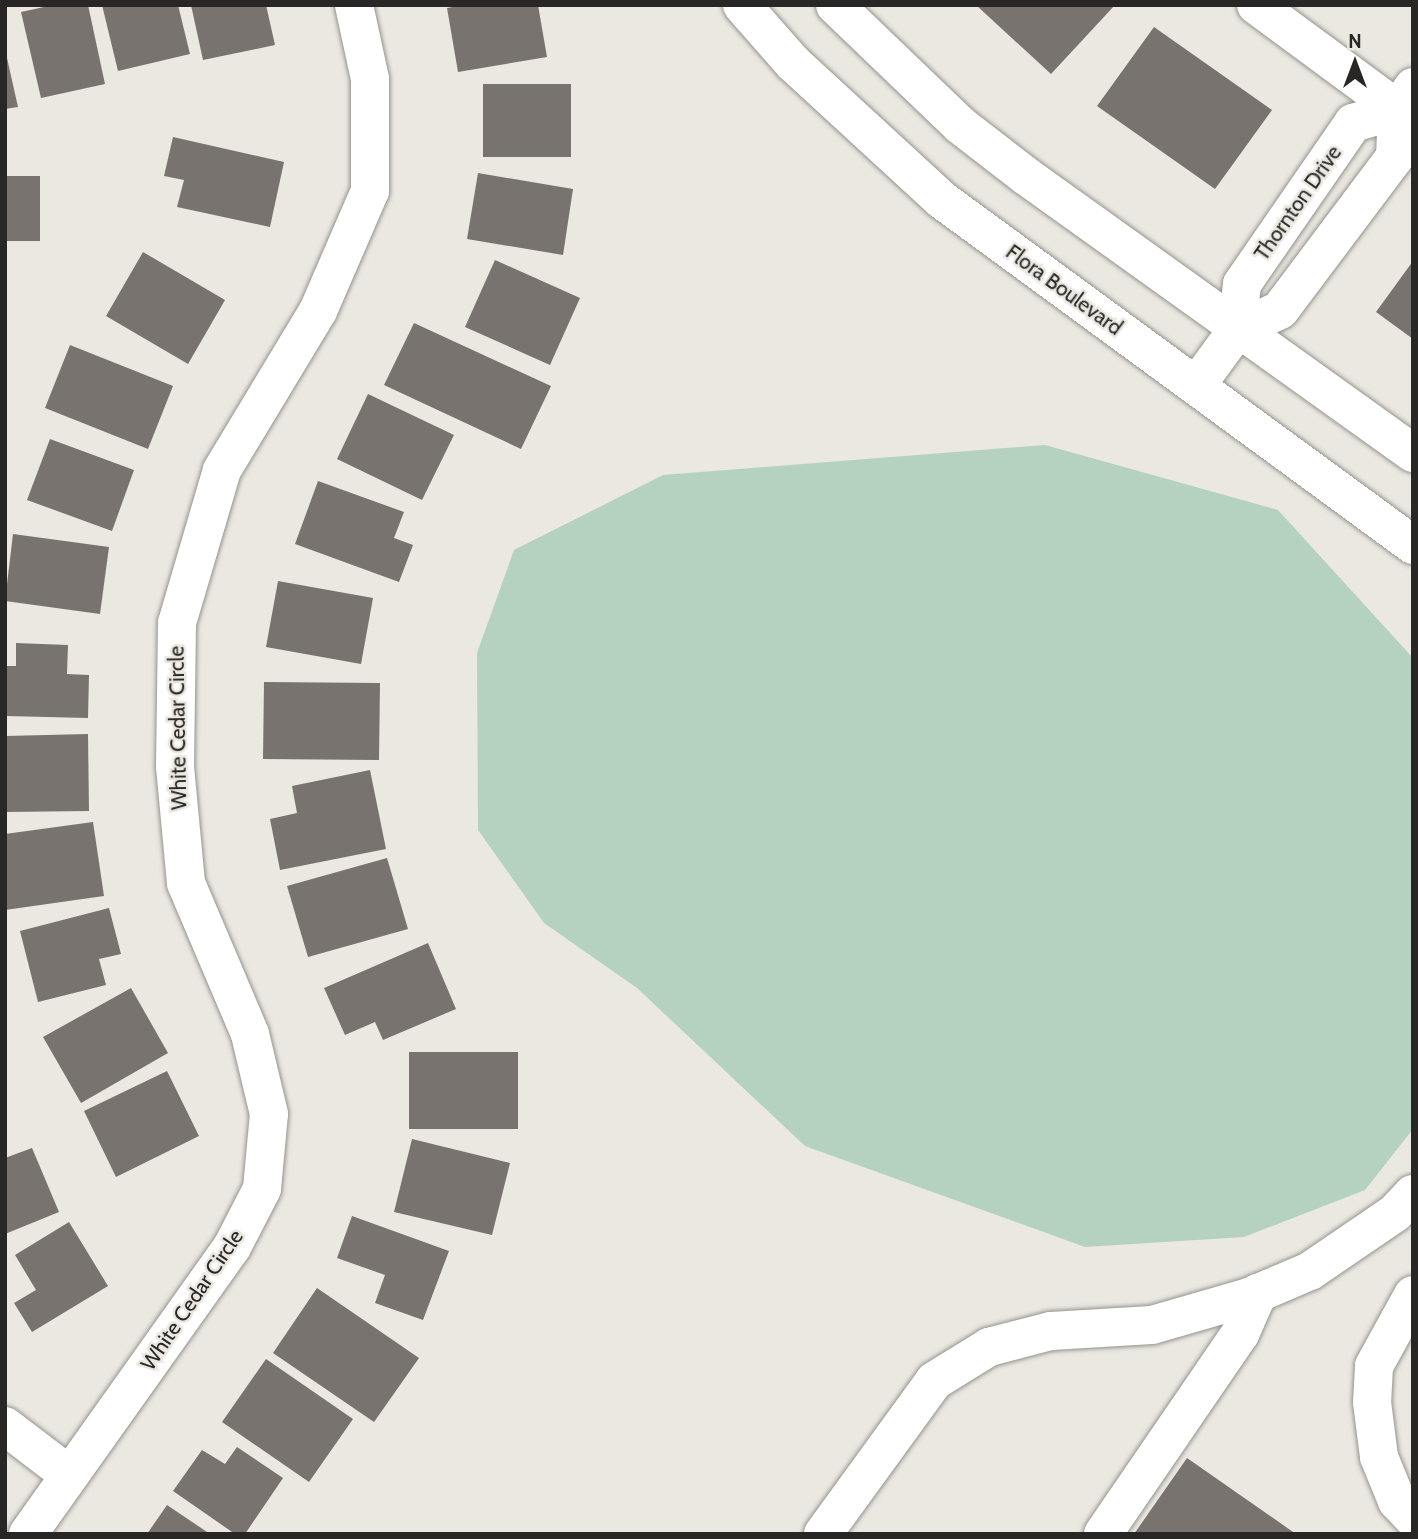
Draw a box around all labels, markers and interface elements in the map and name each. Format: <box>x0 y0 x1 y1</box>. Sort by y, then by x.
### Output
north arrow <box>1320 28 1390 98</box>
text: N <box>1348 30 1362 53</box>
street label: Thornton Drive <box>1249 141 1347 265</box>
street label: Flora Boulevard <box>1001 239 1127 341</box>
street label: White Cedar Circle <box>164 646 192 810</box>
street label: White Cedar Circle <box>136 1225 248 1375</box>

